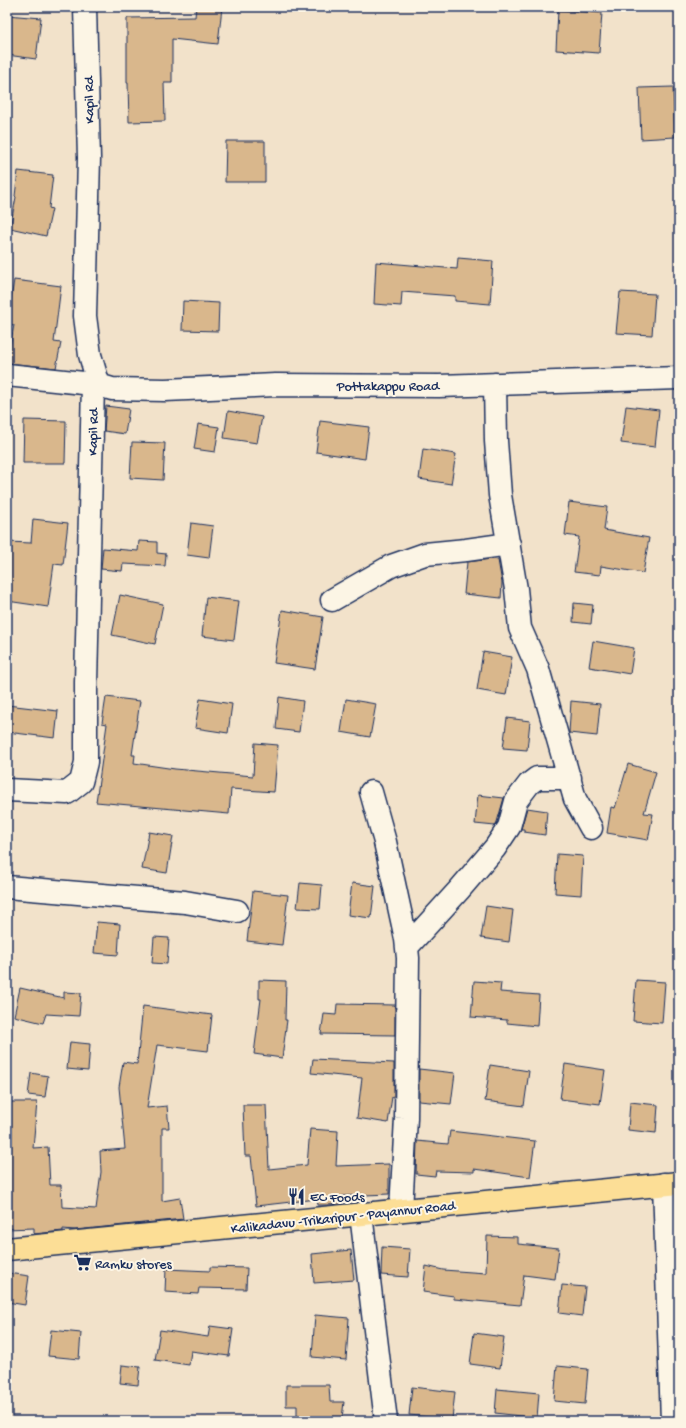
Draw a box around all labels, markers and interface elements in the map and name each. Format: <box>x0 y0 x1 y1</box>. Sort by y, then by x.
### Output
street label: Kapil Rd <box>82 74 99 124</box>
street label: Pottakappu Road <box>336 379 441 396</box>
street label: Kapil Rd <box>86 406 103 456</box>
restaurant icon: EC Foods <box>287 1186 307 1206</box>
place label: EC Foods <box>310 1190 366 1207</box>
street label: Kalikadavu -Trikaripur - Payannur Road <box>230 1198 458 1239</box>
supermarket icon: Ramku stores <box>72 1253 92 1273</box>
place label: Ramku stores <box>95 1257 172 1274</box>

